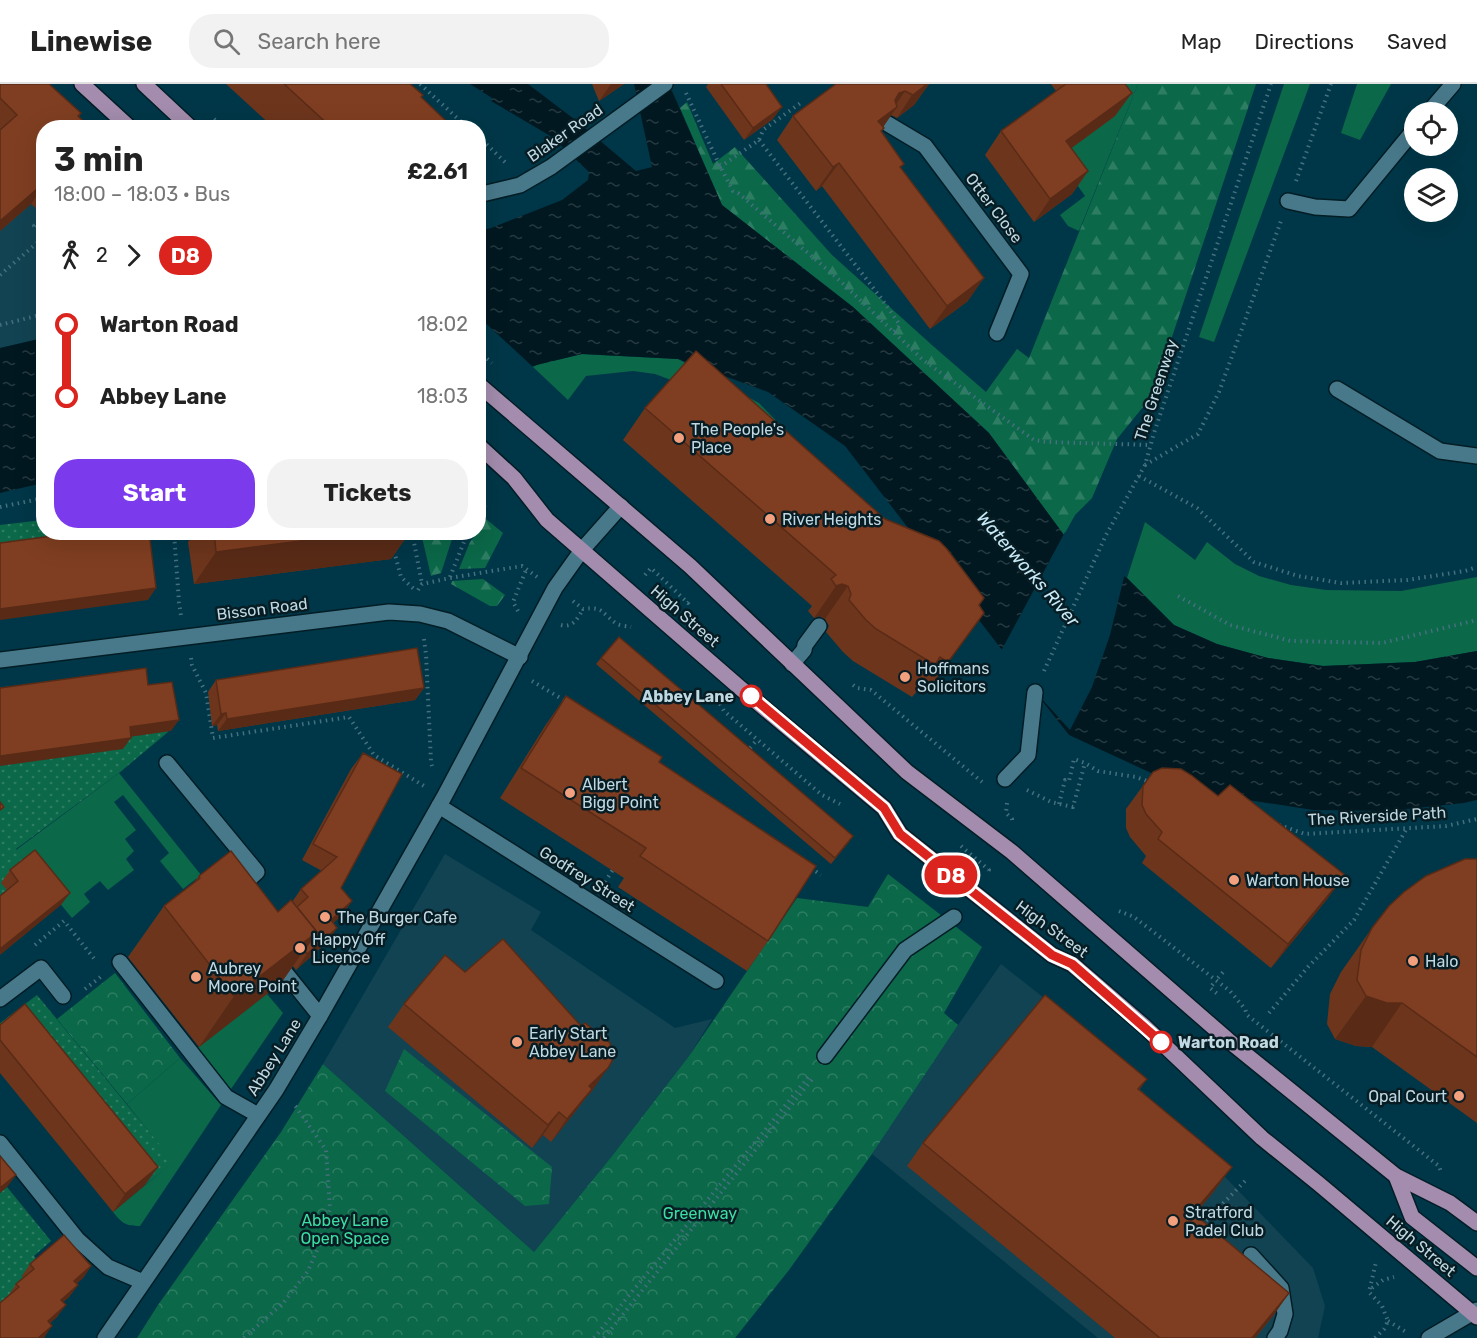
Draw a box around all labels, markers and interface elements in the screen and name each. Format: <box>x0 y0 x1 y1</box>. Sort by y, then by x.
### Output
search box <box>189 14 609 68</box>
text: Linewise <box>30 25 153 58</box>
icon: search <box>210 25 243 58</box>
text: Search here <box>258 28 381 55</box>
text: Map <box>1181 29 1222 54</box>
text: Directions <box>1255 29 1354 54</box>
text: Saved <box>1387 29 1447 54</box>
street label: Blaker Road <box>524 100 606 166</box>
map controls <box>1404 102 1458 222</box>
button: locate <box>1404 102 1458 156</box>
text: 3 min <box>54 140 144 179</box>
text: £2.61 <box>407 158 468 185</box>
button: layers <box>1404 168 1458 222</box>
street label: Otter Close <box>961 169 1027 247</box>
text: 18:00 – 18:03 · Bus <box>54 182 230 206</box>
icon: walk <box>54 239 87 272</box>
icon: forward <box>117 239 150 272</box>
text: 2 <box>96 243 108 267</box>
text: D8 <box>171 243 200 268</box>
text: Warton Road <box>100 311 239 338</box>
text: 18:02 <box>417 312 468 336</box>
street label: The Greenway <box>1131 337 1181 443</box>
text: Abbey Lane <box>100 383 227 410</box>
text: 18:03 <box>417 384 468 408</box>
place label: The People's Place <box>691 420 784 457</box>
marker: The People's Place <box>672 431 686 445</box>
button: Start <box>54 459 255 528</box>
button: Tickets <box>267 459 468 528</box>
water label: Waterworks River <box>972 507 1085 632</box>
place label: River Heights <box>782 510 881 529</box>
marker: River Heights <box>763 512 777 526</box>
street label: High Street <box>647 581 723 651</box>
street label: Bisson Road <box>215 594 309 624</box>
place label: Hoffmans Solicitors <box>917 659 989 696</box>
marker: Hoffmans Solicitors <box>898 670 912 684</box>
marker: Abbey Lane <box>740 685 762 707</box>
place label: Abbey Lane <box>642 687 734 706</box>
place label: Albert Bigg Point <box>582 775 659 812</box>
marker: Albert Bigg Point <box>563 786 577 800</box>
street label: The Riverside Path <box>1307 803 1447 829</box>
street label: Godfrey Street <box>536 842 638 916</box>
line badge: D8 <box>924 856 978 894</box>
text: D8 <box>936 863 966 888</box>
place label: Warton House <box>1246 871 1350 890</box>
marker: Warton House <box>1227 873 1241 887</box>
street label: High Street <box>1012 896 1092 962</box>
place label: The Burger Cafe <box>337 908 457 927</box>
marker: The Burger Cafe <box>318 910 332 924</box>
place label: Happy Off Licence <box>312 930 385 967</box>
marker: Happy Off Licence <box>293 941 307 955</box>
place label: Halo <box>1425 952 1458 971</box>
marker: Halo <box>1406 954 1420 968</box>
place label: Aubrey Moore Point <box>208 959 297 996</box>
marker: Aubrey Moore Point <box>189 970 203 984</box>
street label: Abbey Lane <box>243 1015 305 1099</box>
place label: Early Start Abbey Lane <box>529 1024 616 1061</box>
marker: Warton Road <box>1150 1031 1172 1053</box>
place label: Warton Road <box>1178 1033 1279 1052</box>
marker: Early Start Abbey Lane <box>510 1035 524 1049</box>
place label: Opal Court <box>1368 1087 1447 1106</box>
marker: Opal Court <box>1452 1089 1466 1103</box>
place label: Stratford Padel Club <box>1185 1203 1264 1240</box>
park label: Greenway <box>663 1204 737 1223</box>
park label: Abbey Lane Open Space <box>300 1211 390 1248</box>
street label: High Street <box>1382 1211 1460 1281</box>
marker: Stratford Padel Club <box>1166 1214 1180 1228</box>

